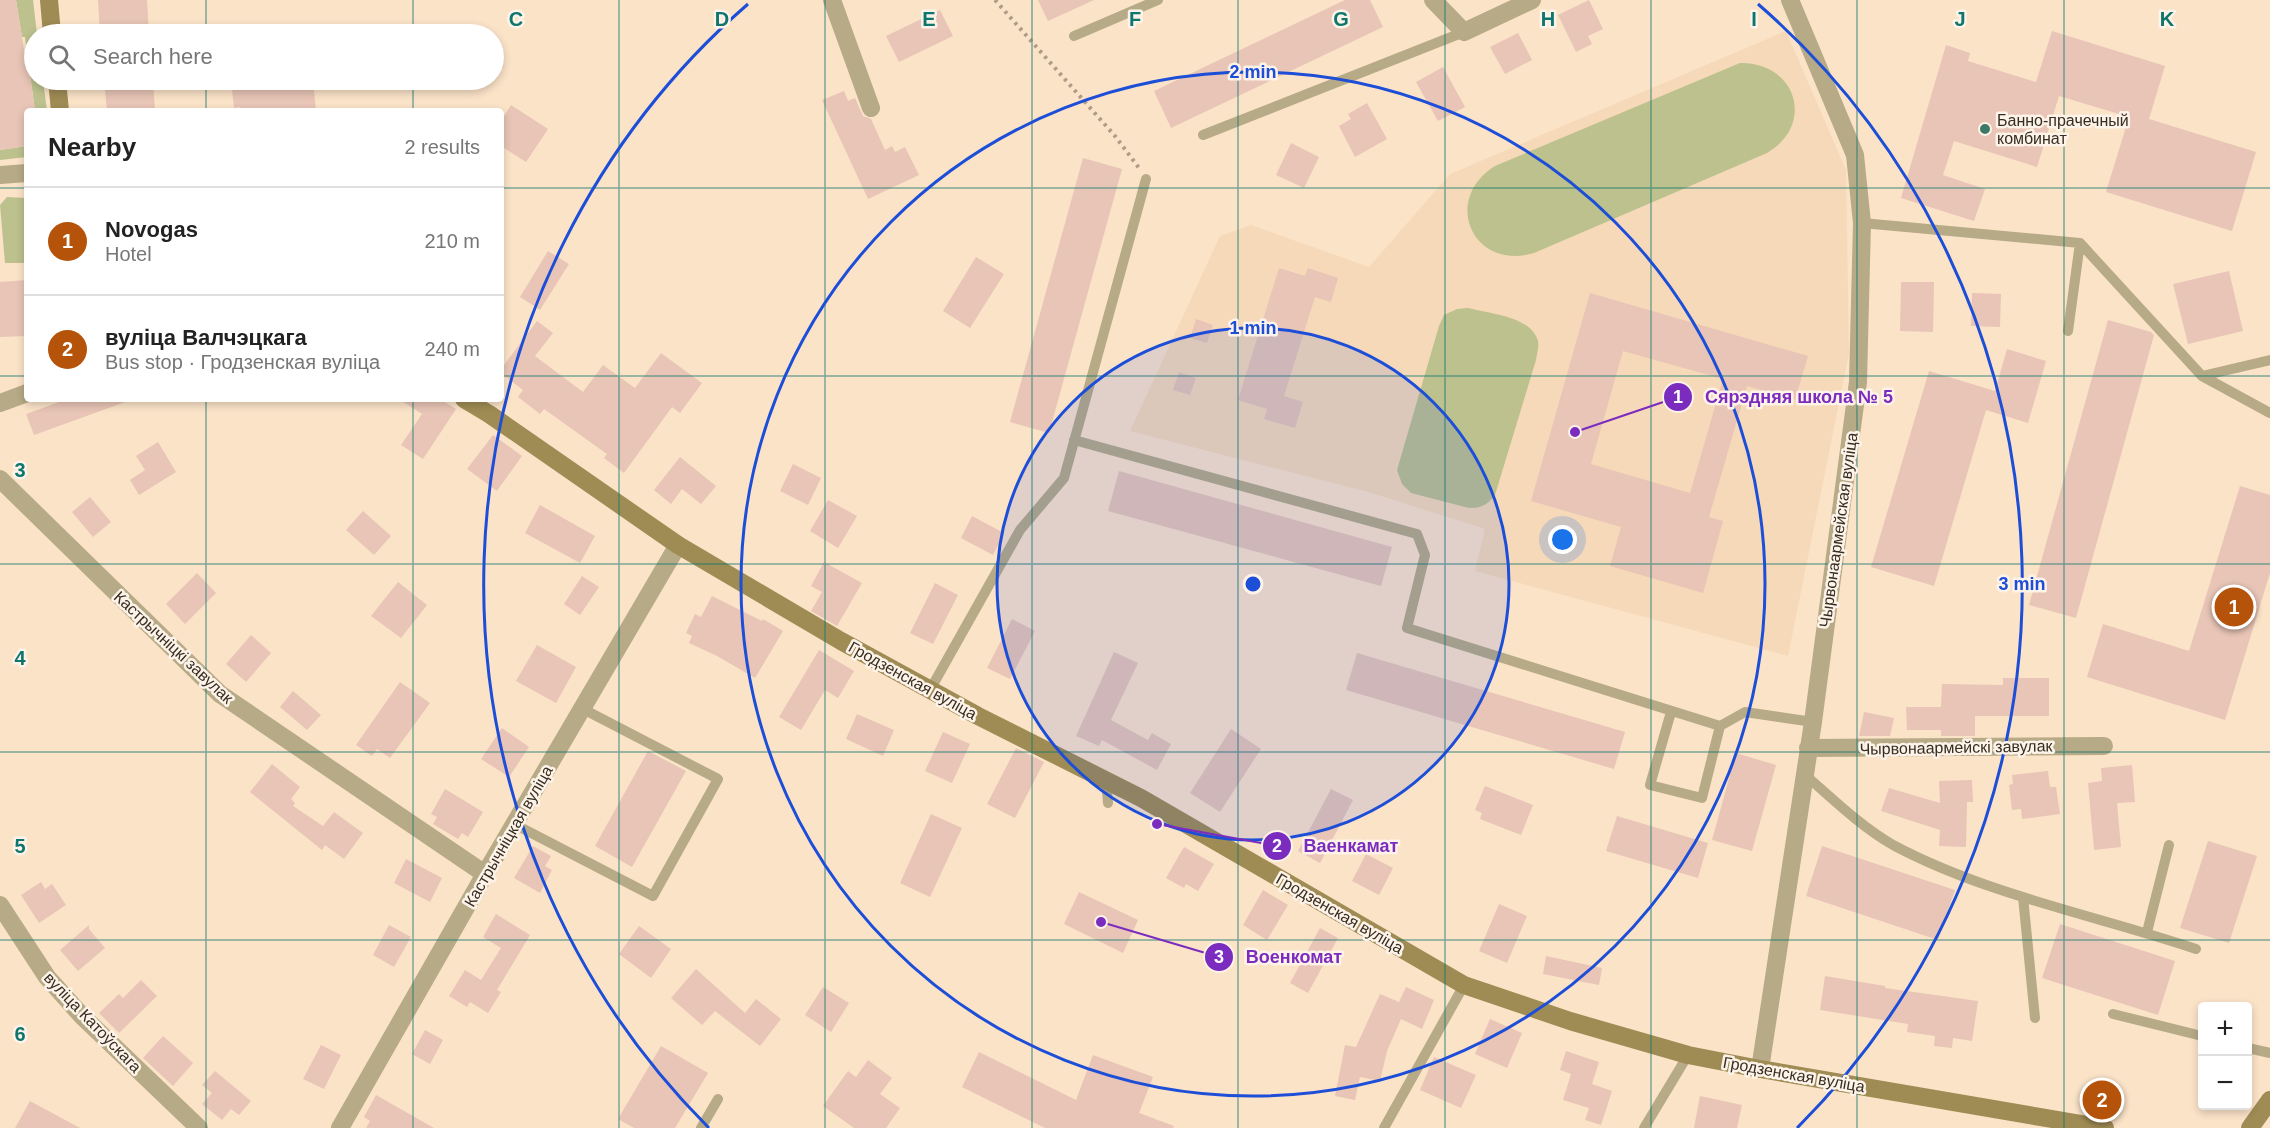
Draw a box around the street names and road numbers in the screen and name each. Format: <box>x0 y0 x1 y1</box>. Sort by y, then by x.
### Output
street label: Чырвонаармейская вуліца <box>1816 431 1861 629</box>
street label: Кастрычніцкі завулак <box>111 588 237 707</box>
street label: Гродзенская вуліца <box>846 638 980 723</box>
street label: Чырвонаармейскі завулак <box>1859 737 2054 758</box>
street label: Кастрычніцкая вуліца <box>461 763 556 910</box>
street label: Гродзенская вуліца <box>1273 870 1406 957</box>
street label: вуліца Катоўскага <box>41 969 145 1076</box>
street label: Гродзенская вуліца <box>1722 1054 1866 1095</box>

